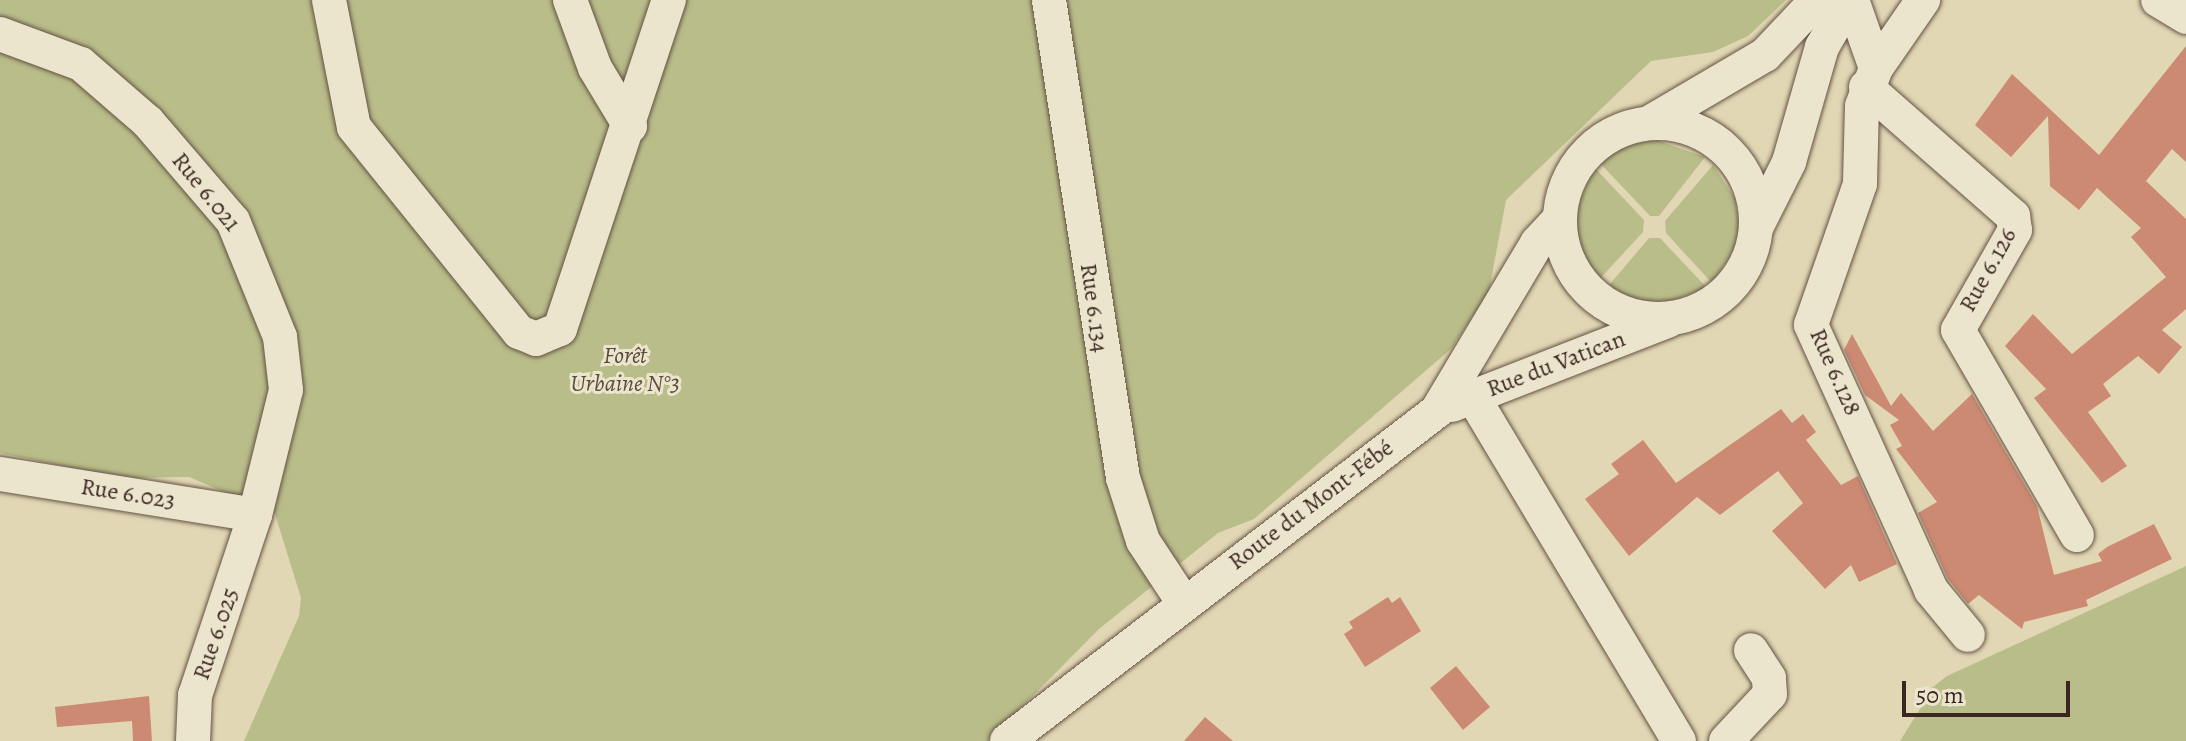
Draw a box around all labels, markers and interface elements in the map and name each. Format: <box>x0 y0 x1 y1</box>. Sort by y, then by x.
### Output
street label: Rue 6.021 <box>165 147 247 237</box>
street label: Rue 6.126 <box>1953 223 2023 317</box>
street label: Rue 6.134 <box>1073 261 1115 355</box>
street label: Rue du Vatican <box>1483 324 1629 404</box>
street label: Rue 6.128 <box>1803 324 1867 420</box>
park label: Forêt Urbaine N°3 <box>570 342 680 398</box>
street label: Route du Mont-Fébé <box>1223 434 1399 576</box>
street label: Rue 6.023 <box>79 472 177 516</box>
street label: Rue 6.025 <box>187 584 245 684</box>
scale bar <box>1906 665 2074 715</box>
text: 50 m <box>1916 679 1964 711</box>

